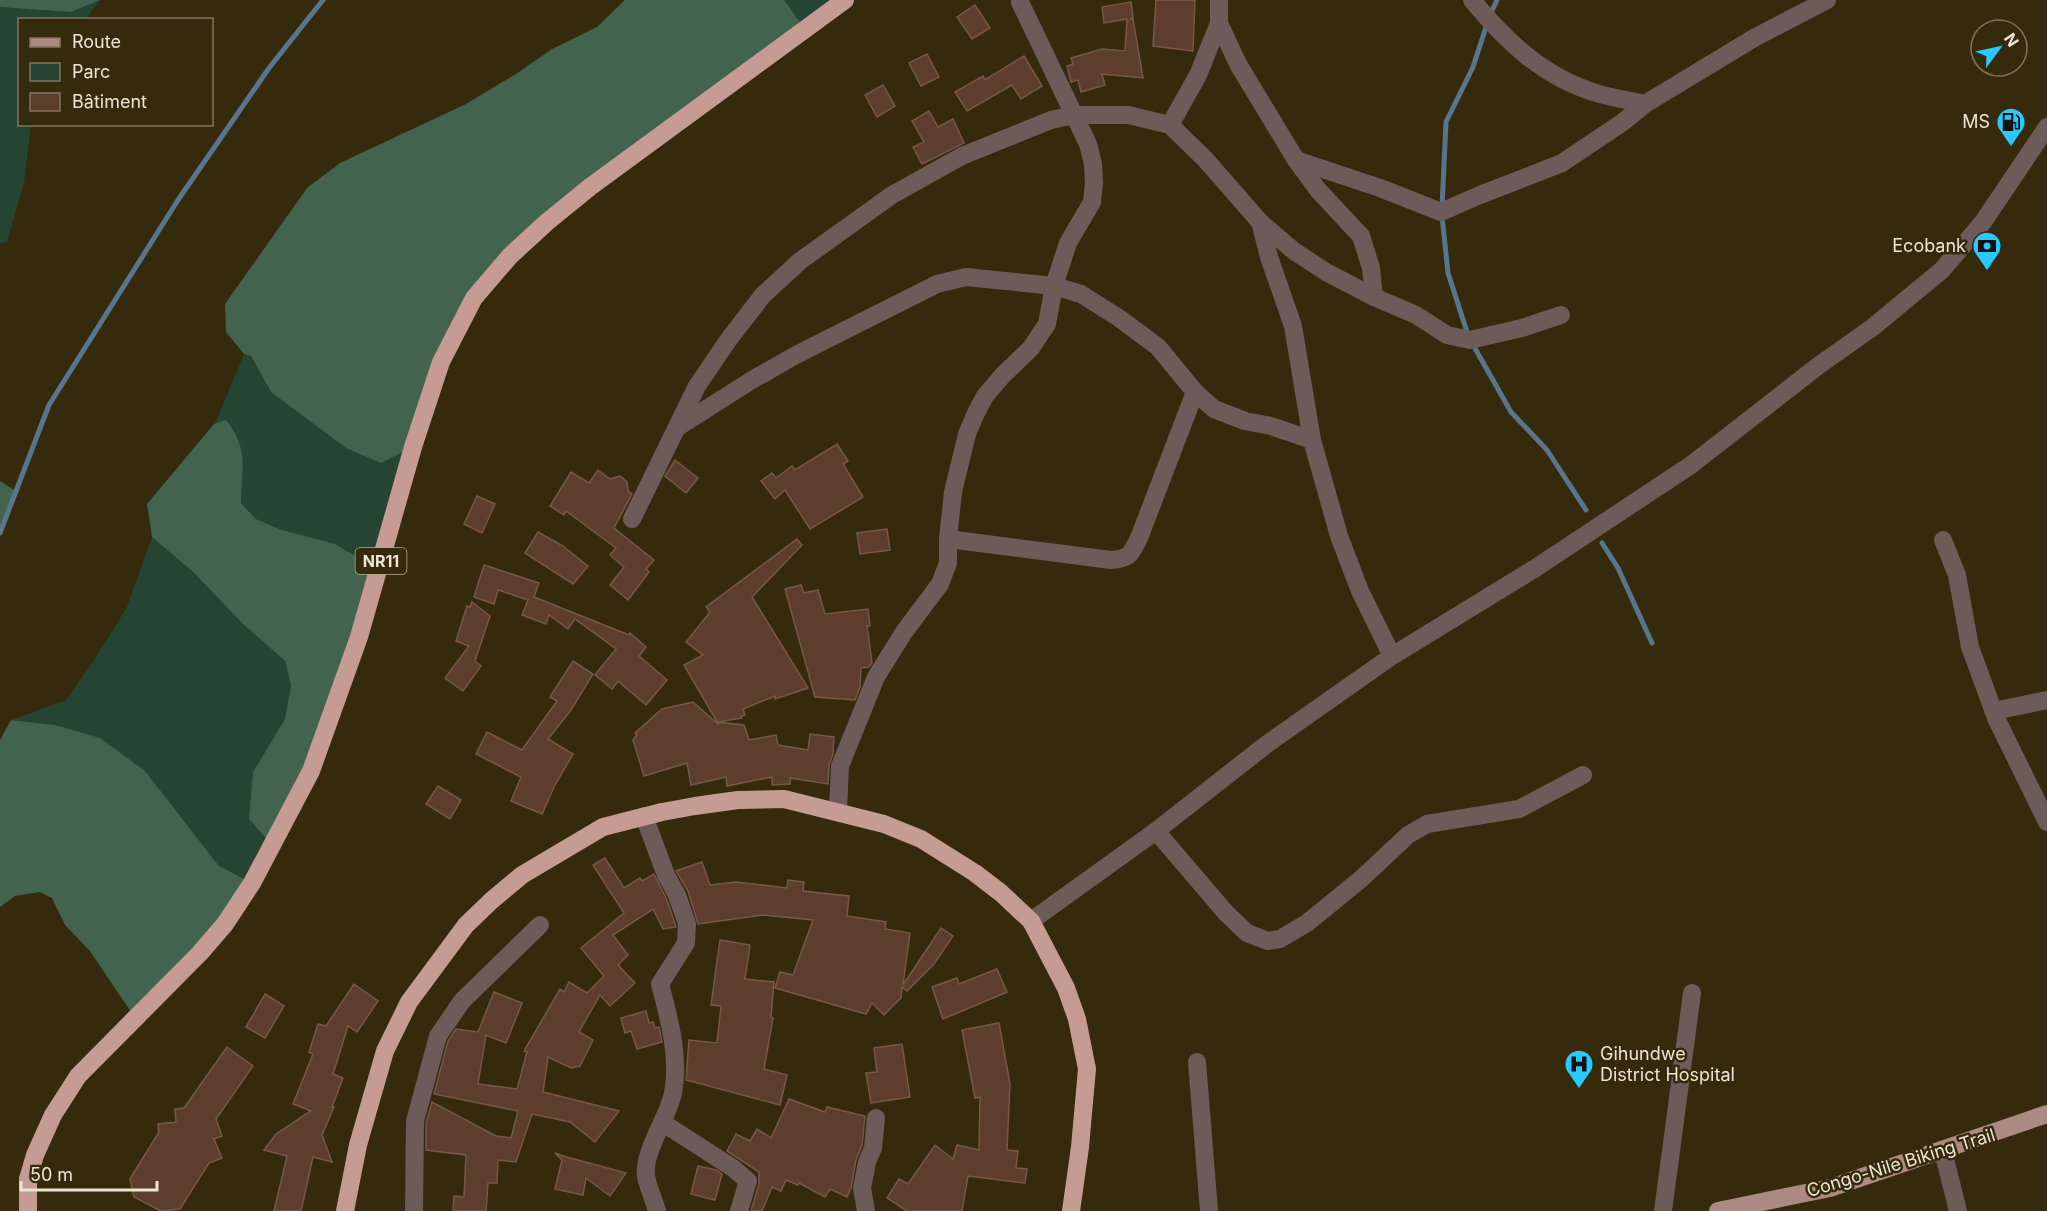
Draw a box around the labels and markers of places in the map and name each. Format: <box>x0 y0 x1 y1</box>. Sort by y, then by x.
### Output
fuel station icon: MS <box>1995 106 2027 148</box>
place label: MS <box>1962 111 1990 132</box>
bank icon: Ecobank <box>1971 230 2003 272</box>
place label: Ecobank <box>1892 235 1966 256</box>
place label: Gihundwe District Hospital <box>1600 1043 1735 1085</box>
hospital icon: Gihundwe District Hospital <box>1563 1048 1595 1090</box>

